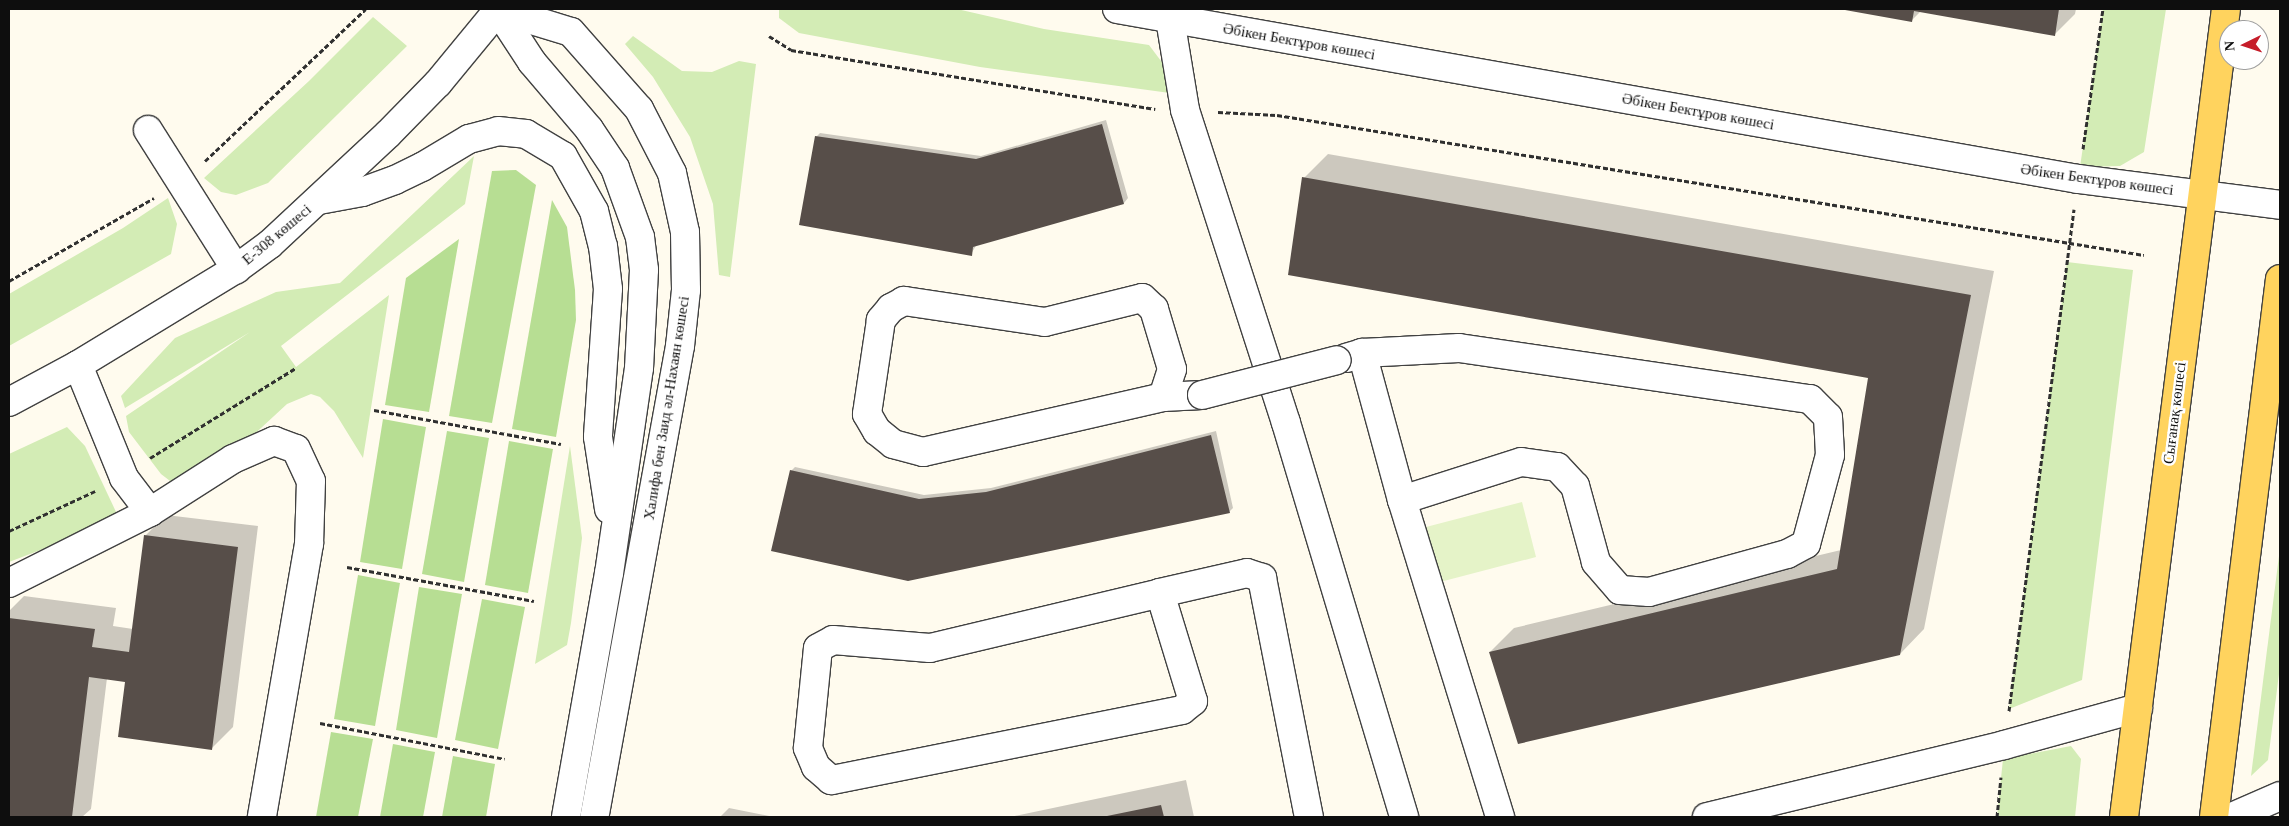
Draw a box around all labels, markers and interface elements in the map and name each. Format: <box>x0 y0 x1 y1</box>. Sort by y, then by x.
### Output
street label: Әбікен Бектұров көшесі <box>1221 20 1377 64</box>
north arrow <box>2219 20 2269 70</box>
text: N <box>2222 40 2237 52</box>
street label: Әбікен Бектұров көшесі <box>1620 90 1776 134</box>
street label: Әбікен Бектұров көшесі <box>2019 160 2175 200</box>
street label: Е-308 көшесі <box>239 201 315 269</box>
street label: Халифа бен Заид әл-Нахаян көшесі <box>640 295 694 521</box>
street label: Сығанақ көшесі <box>2160 361 2190 465</box>

